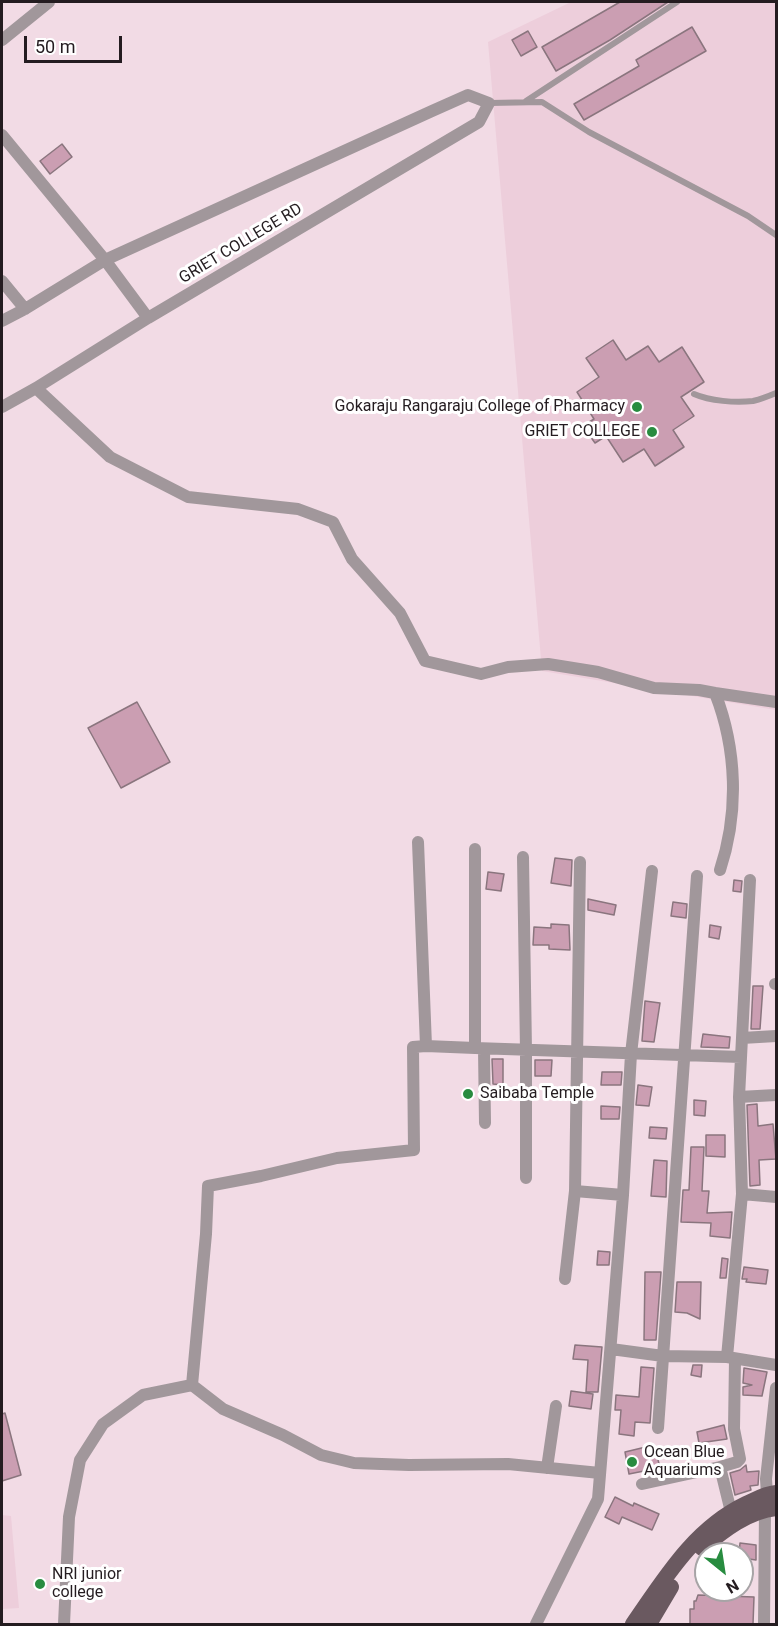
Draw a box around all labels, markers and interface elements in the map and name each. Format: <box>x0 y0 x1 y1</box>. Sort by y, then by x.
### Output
scale bar <box>27 24 124 62</box>
text: 50 m <box>35 36 75 57</box>
street label: GRIET COLLEGE RD <box>176 200 306 288</box>
place label: Gokaraju Rangaraju College of Pharmacy <box>335 397 625 417</box>
marker: Gokaraju Rangaraju College of Pharmacy <box>630 400 644 414</box>
place label: GRIET COLLEGE <box>524 422 640 442</box>
marker: GRIET COLLEGE <box>645 425 659 439</box>
place label: Saibaba Temple <box>480 1084 594 1104</box>
marker: Saibaba Temple <box>461 1087 475 1101</box>
place label: Ocean Blue Aquariums <box>644 1443 725 1481</box>
marker: Ocean Blue Aquariums <box>625 1455 639 1469</box>
north arrow <box>694 1542 754 1602</box>
place label: NRI junior college <box>52 1565 122 1603</box>
text: N <box>723 1575 742 1597</box>
marker: NRI junior college <box>33 1577 47 1591</box>

